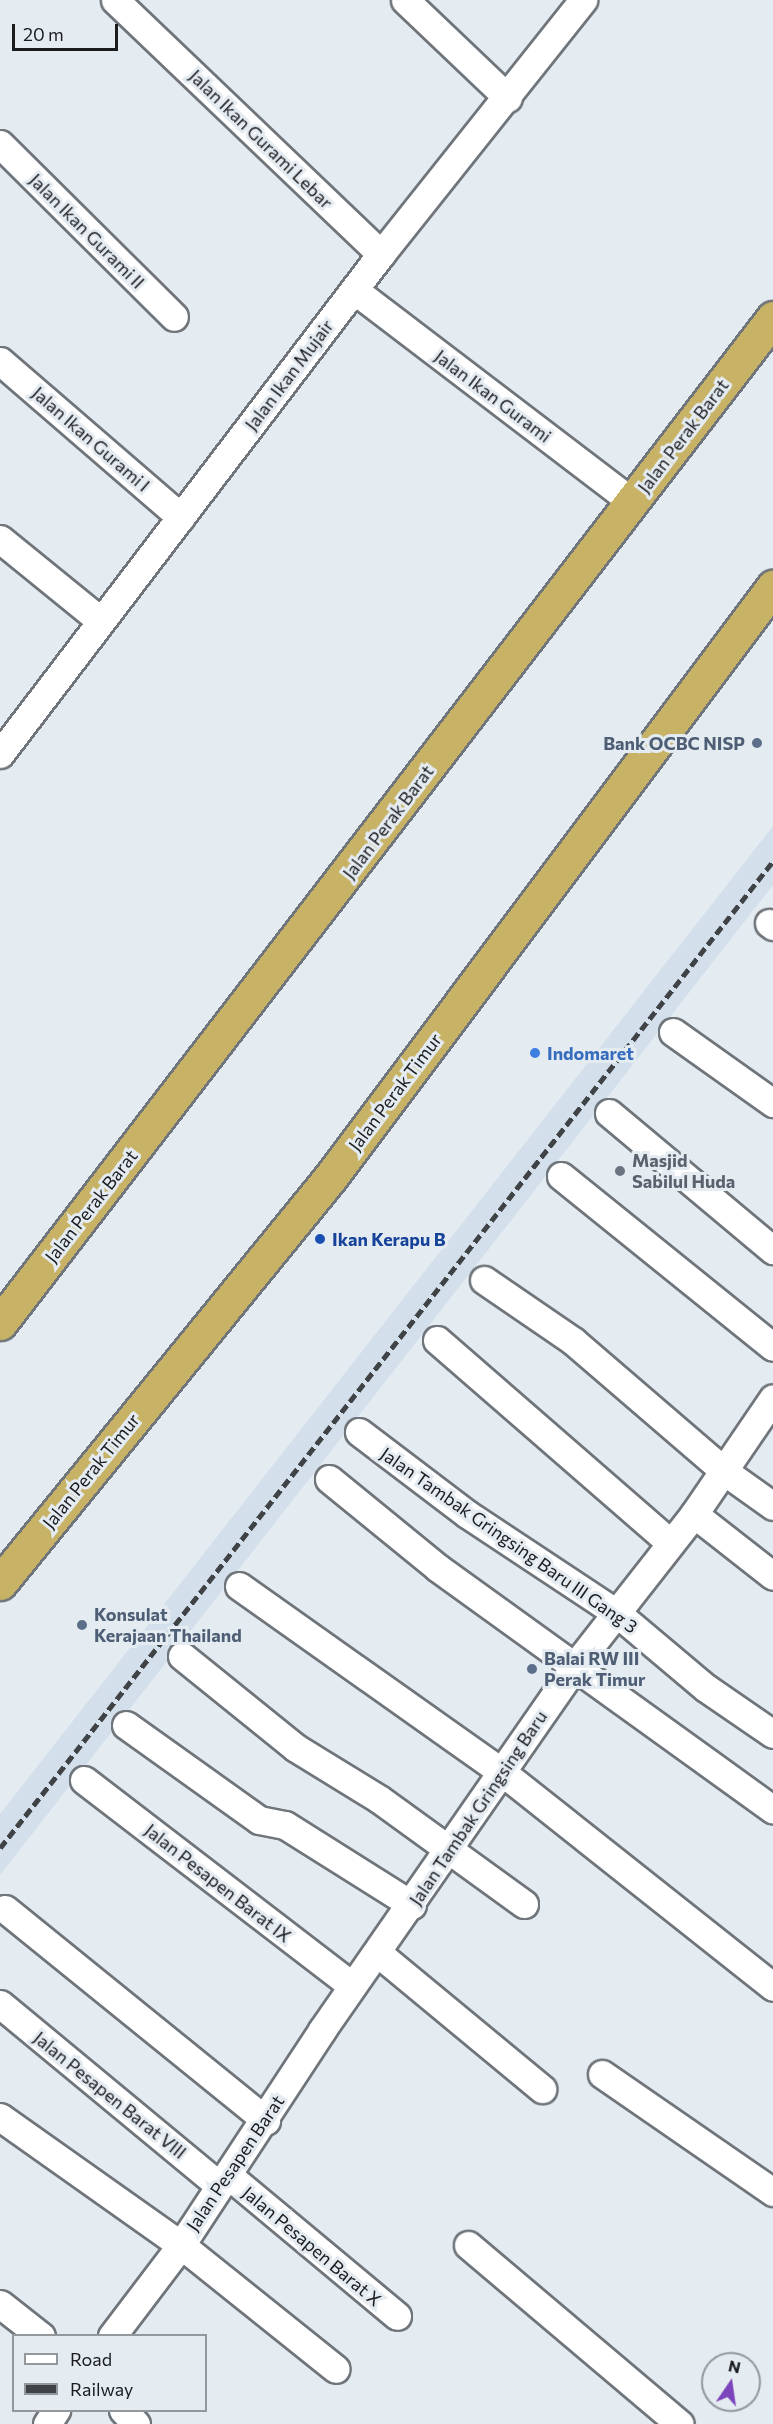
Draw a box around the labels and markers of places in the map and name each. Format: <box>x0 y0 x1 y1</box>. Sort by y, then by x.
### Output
place label: Bank OCBC NISP <box>603 732 745 754</box>
marker: Bank OCBC NISP <box>750 736 764 750</box>
place label: Indomaret <box>547 1042 634 1064</box>
marker: Indomaret <box>528 1046 542 1060</box>
place label: Masjid Sabilul Huda <box>632 1150 735 1192</box>
marker: Masjid Sabilul Huda <box>613 1164 627 1178</box>
place label: Ikan Kerapu B <box>332 1228 446 1250</box>
marker: Ikan Kerapu B <box>313 1232 327 1246</box>
place label: Konsulat Kerajaan Thailand <box>94 1604 242 1646</box>
marker: Konsulat Kerajaan Thailand <box>75 1618 89 1632</box>
place label: Balai RW III Perak Timur <box>544 1648 645 1690</box>
marker: Balai RW III Perak Timur <box>525 1662 539 1676</box>

